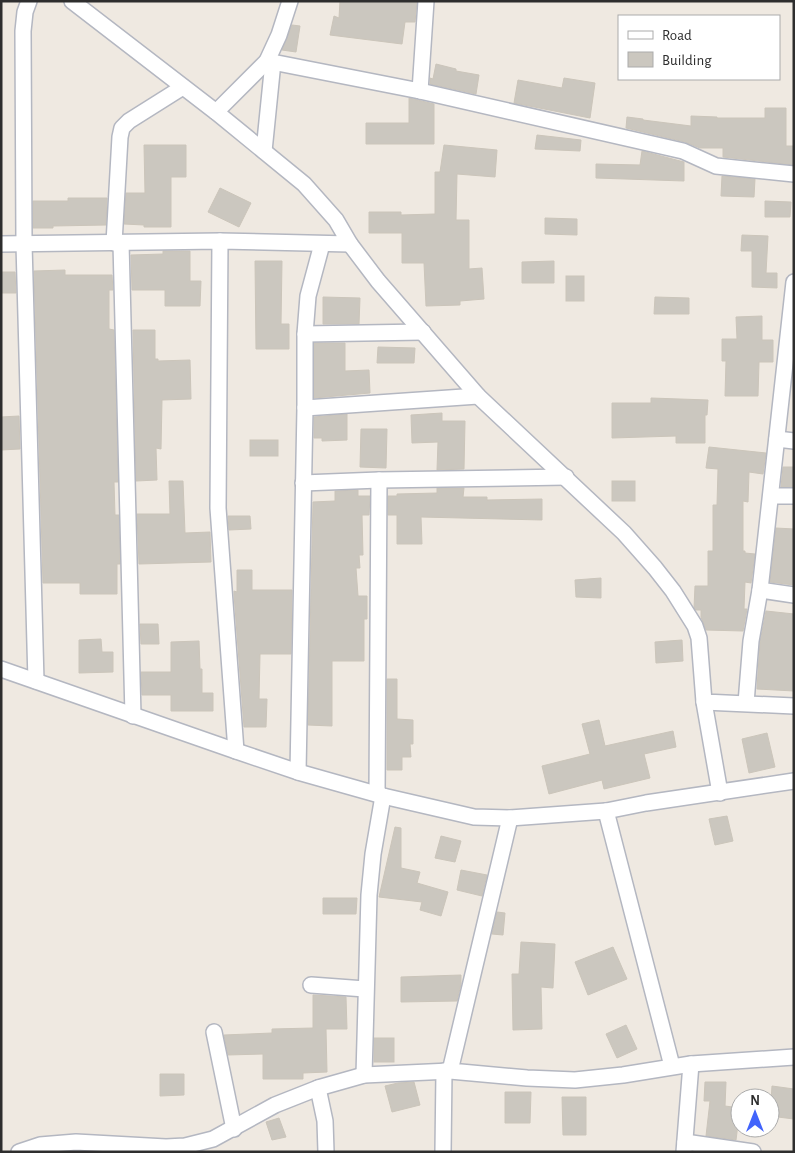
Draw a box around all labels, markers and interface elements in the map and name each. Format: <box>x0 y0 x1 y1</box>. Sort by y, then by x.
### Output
legend <box>618 15 780 80</box>
text: Road <box>662 28 692 43</box>
text: Building <box>662 53 712 68</box>
north arrow <box>730 1088 780 1138</box>
text: N <box>750 1094 760 1108</box>

